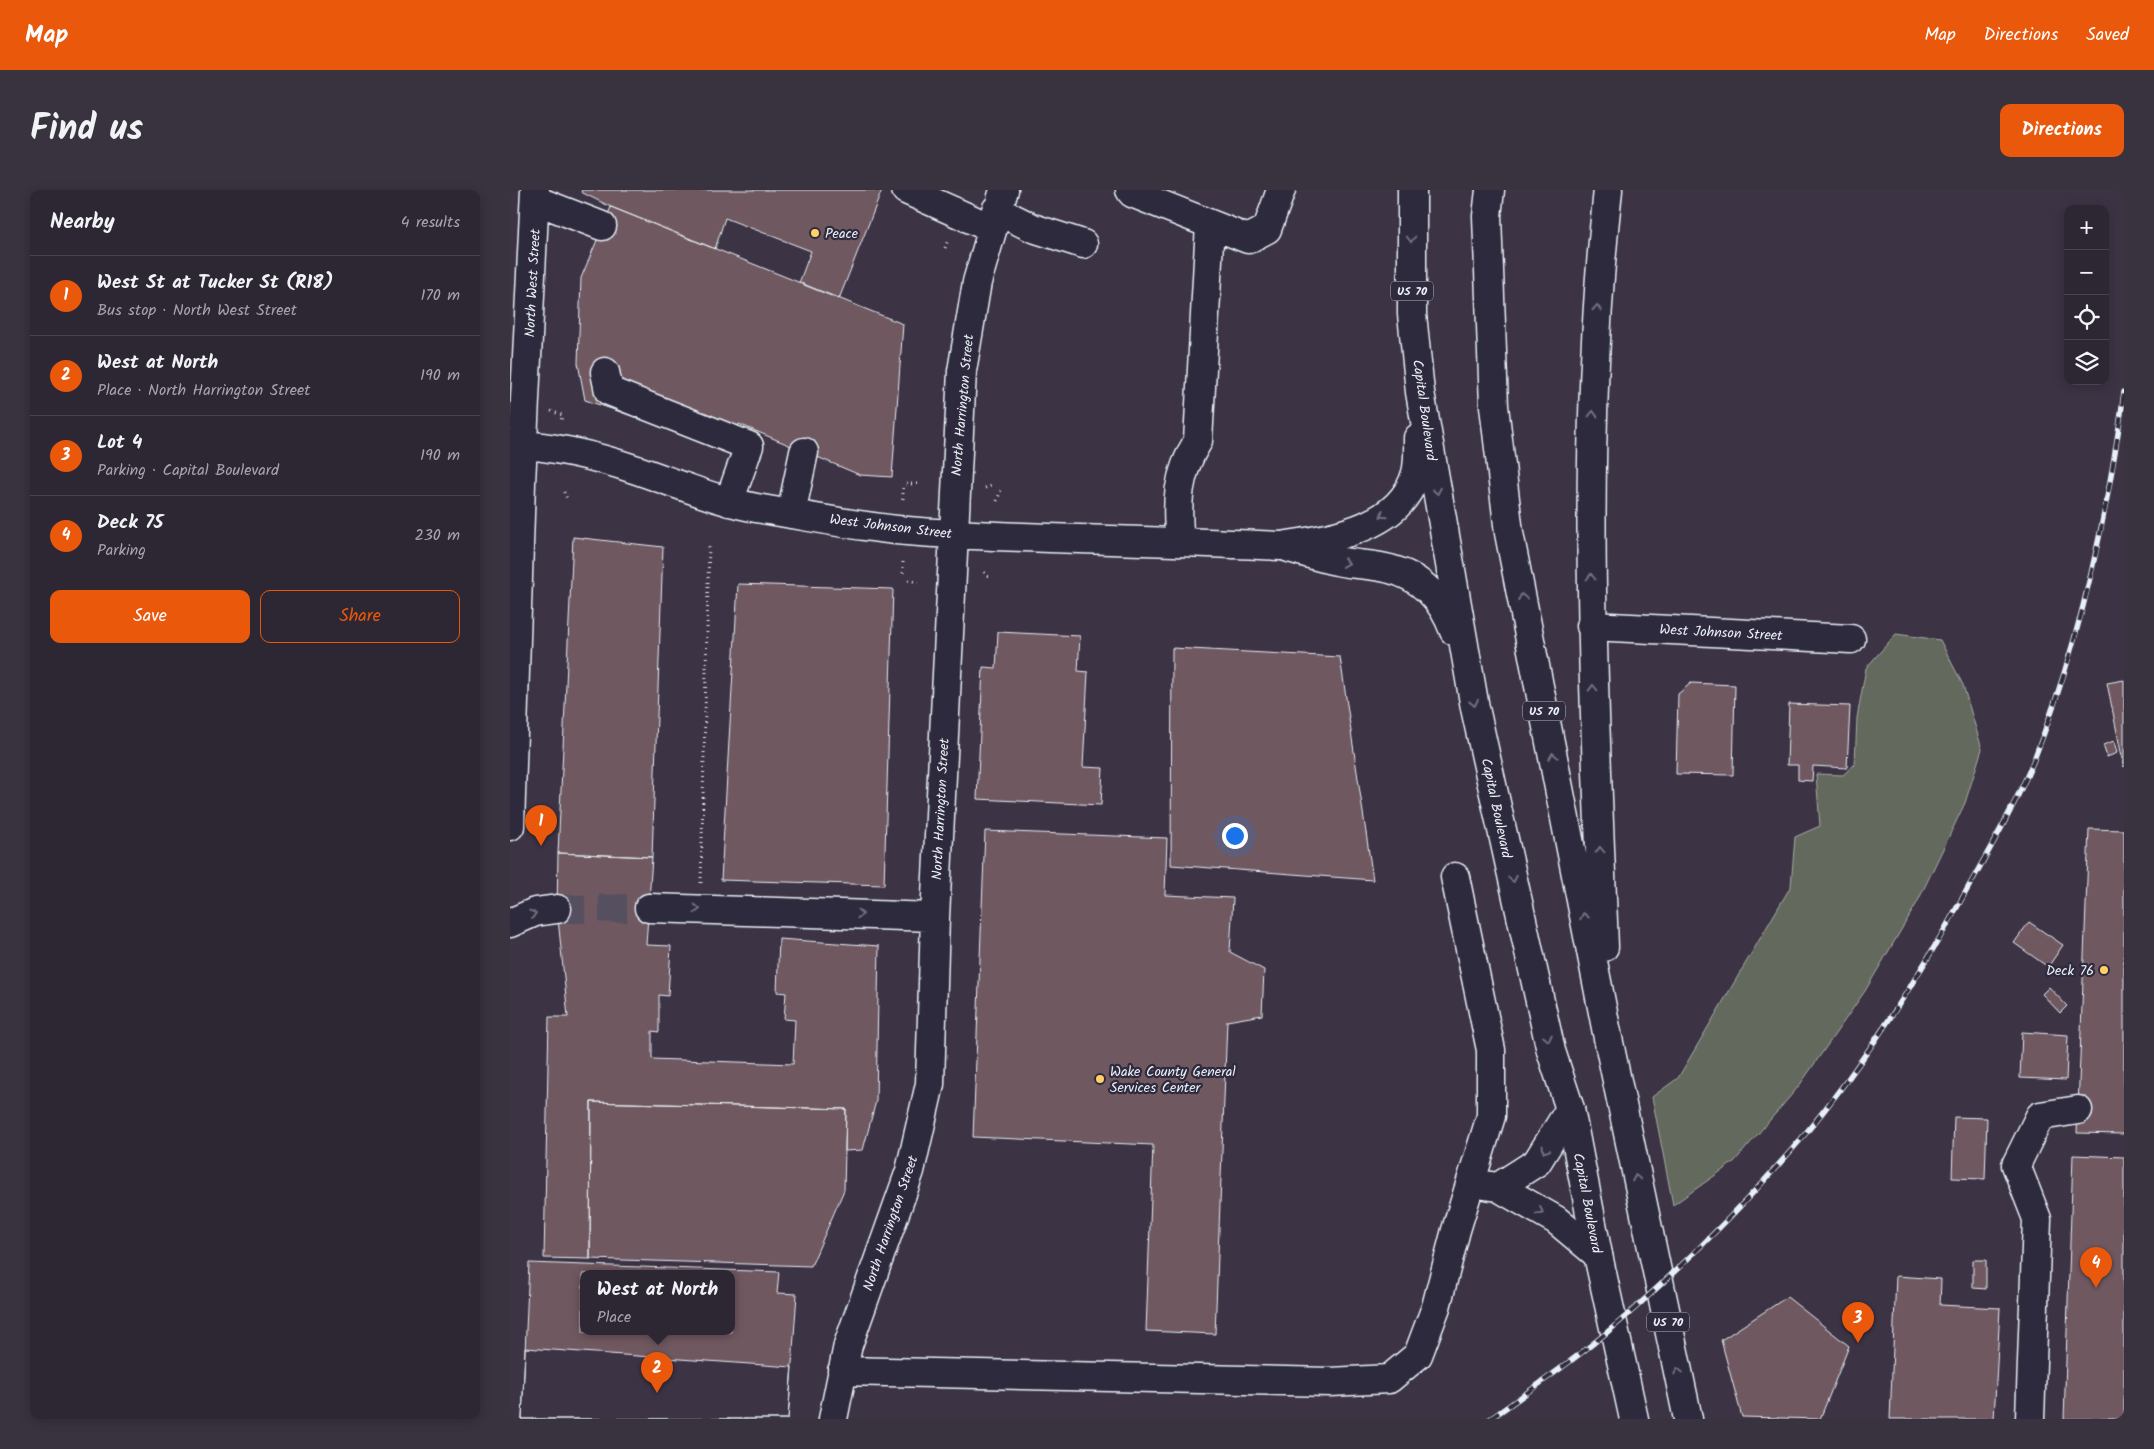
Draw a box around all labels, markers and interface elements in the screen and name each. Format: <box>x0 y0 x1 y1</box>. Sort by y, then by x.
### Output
text: Map <box>25 16 68 55</box>
text: Map <box>1924 21 1956 50</box>
text: Directions <box>1984 21 2058 50</box>
text: Saved <box>2086 21 2129 50</box>
text: Find us <box>30 102 143 158</box>
button: Directions <box>2000 104 2124 157</box>
map controls <box>2064 205 2109 385</box>
button: + <box>2064 205 2109 250</box>
text: Nearby <box>50 206 115 239</box>
text: 4 results <box>401 210 460 235</box>
place label: Peace <box>825 223 859 245</box>
marker: Peace <box>809 227 821 239</box>
street label: North West Street <box>519 228 547 338</box>
one-way arrow <box>1406 235 1416 243</box>
button: − <box>2064 250 2109 295</box>
text: West St at Tucker St (R18) <box>97 268 333 298</box>
road number: US 70 <box>1391 282 1433 300</box>
text: 1 <box>64 283 68 308</box>
text: 170 m <box>420 283 460 308</box>
button: locate <box>2064 295 2109 340</box>
text: Bus stop · North West Street <box>97 298 297 323</box>
one-way arrow <box>1591 304 1602 312</box>
street label: North Harrington Street <box>946 333 980 477</box>
button: layers <box>2064 340 2109 385</box>
text: West at North <box>97 348 218 378</box>
street label: Capital Boulevard <box>1406 358 1442 463</box>
text: 2 <box>61 363 71 388</box>
text: 190 m <box>420 363 460 388</box>
text: Place · North Harrington Street <box>97 378 310 403</box>
one-way arrow <box>1588 410 1598 418</box>
text: Lot 4 <box>97 428 142 458</box>
text: 3 <box>62 443 70 468</box>
text: 190 m <box>420 443 460 468</box>
text: Parking · Capital Boulevard <box>97 458 279 483</box>
one-way arrow <box>1432 487 1442 496</box>
text: Deck 75 <box>97 508 163 538</box>
street label: West Johnson Street <box>828 509 954 545</box>
one-way arrow <box>1379 509 1389 518</box>
text: 4 <box>62 523 70 548</box>
text: 230 m <box>414 523 460 548</box>
text: Parking <box>97 538 146 563</box>
one-way arrow <box>1342 557 1351 567</box>
one-way arrow <box>1586 573 1596 580</box>
button: Save <box>50 590 250 643</box>
button: Share <box>260 590 460 643</box>
one-way arrow <box>1517 592 1527 601</box>
street label: West Johnson Street <box>1659 619 1784 647</box>
one-way arrow <box>1588 683 1599 691</box>
one-way arrow <box>1469 699 1479 708</box>
road number: US 70 <box>1523 702 1565 720</box>
street label: North Harrington Street <box>926 737 956 881</box>
one-way arrow <box>1548 752 1559 761</box>
street label: Capital Boulevard <box>1475 756 1518 861</box>
pin: 1 <box>525 805 557 846</box>
your location <box>1222 823 1248 849</box>
one-way arrow <box>1595 846 1606 854</box>
one-way arrow <box>1507 875 1518 884</box>
one-way arrow <box>694 904 702 914</box>
one-way arrow <box>528 909 537 919</box>
one-way arrow <box>856 909 864 919</box>
one-way arrow <box>1579 911 1590 920</box>
place label: Deck 76 <box>2046 960 2094 982</box>
marker: Deck 76 <box>2098 964 2110 976</box>
one-way arrow <box>1542 1033 1553 1042</box>
place label: Wake County General Services Center <box>1110 1061 1236 1099</box>
marker: Wake County General Services Center <box>1094 1073 1106 1085</box>
one-way arrow <box>1541 1145 1551 1154</box>
street label: Capital Boulevard <box>1567 1151 1608 1256</box>
street label: North Harrington Street <box>857 1152 925 1294</box>
one-way arrow <box>1632 1174 1642 1182</box>
one-way arrow <box>1535 1205 1544 1215</box>
pin: 4 <box>2080 1247 2112 1288</box>
popup <box>580 1270 735 1335</box>
text: West at North <box>597 1275 718 1305</box>
pin: 3 <box>1842 1302 1874 1343</box>
text: Place <box>597 1305 631 1330</box>
road number: US 70 <box>1647 1312 1689 1332</box>
pin: 2 <box>641 1352 673 1393</box>
one-way arrow <box>1673 1367 1684 1376</box>

